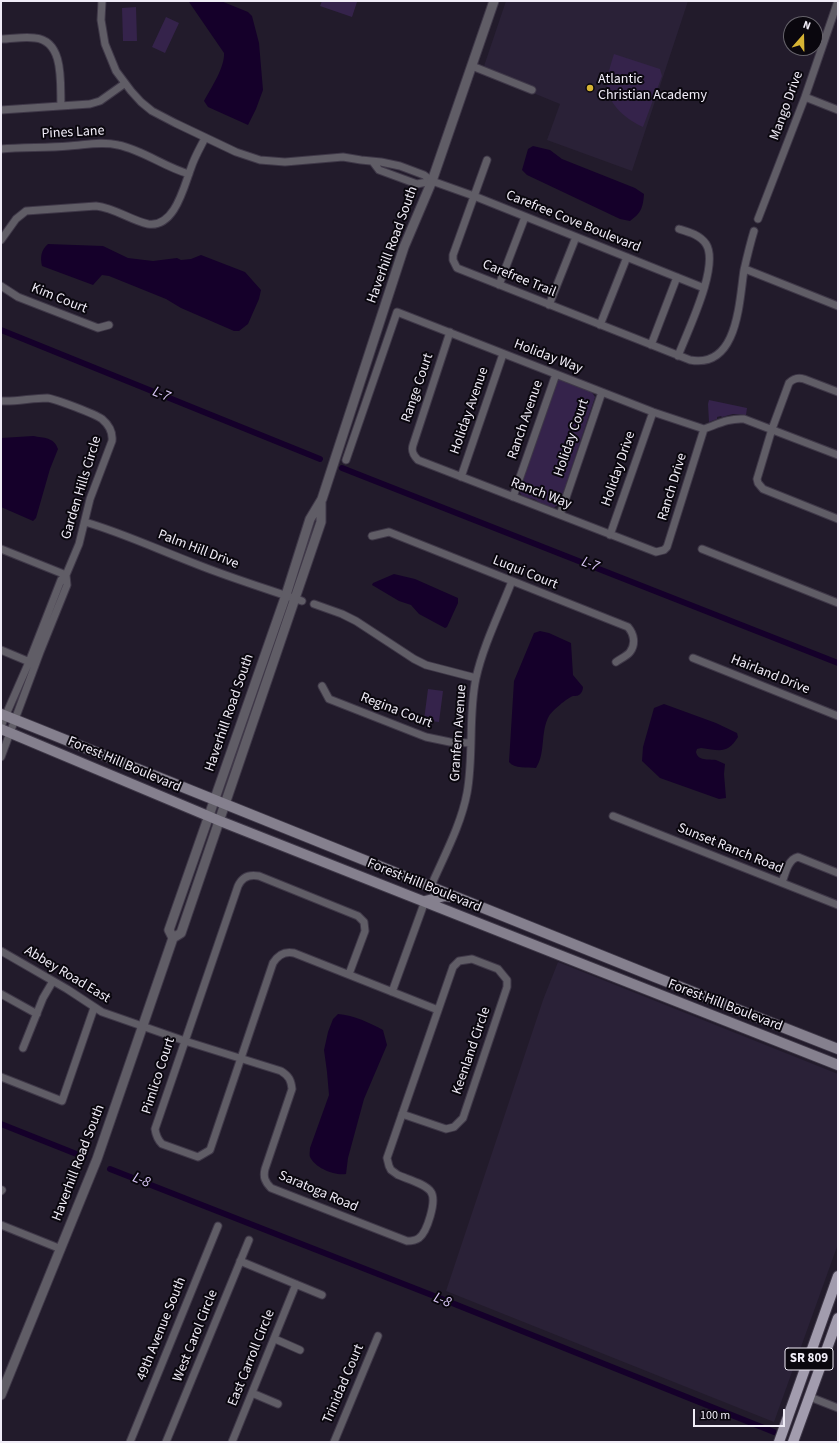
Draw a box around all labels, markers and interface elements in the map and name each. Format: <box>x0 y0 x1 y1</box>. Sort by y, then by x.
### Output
north arrow <box>783 16 823 56</box>
text: N <box>801 17 813 33</box>
street label: Mango Drive <box>767 69 807 143</box>
place label: Atlantic Christian Academy <box>598 72 707 104</box>
marker: Atlantic Christian Academy <box>585 83 595 93</box>
street label: Pines Lane <box>41 123 105 143</box>
street label: Haverhill Road South <box>364 184 422 306</box>
street label: Carefree Cove Boulevard <box>503 187 643 257</box>
street label: Carefree Trail <box>480 257 558 301</box>
street label: Kim Court <box>29 280 89 318</box>
street label: Holiday Way <box>511 336 585 378</box>
street label: Range Court <box>398 351 438 425</box>
street label: Holiday Avenue <box>447 365 493 457</box>
street label: Ranch Avenue <box>505 378 547 462</box>
water label: L-7 <box>150 383 172 407</box>
street label: Holiday Court <box>551 397 593 479</box>
street label: Holiday Drive <box>598 429 640 509</box>
street label: Garden Hills Circle <box>58 434 106 542</box>
street label: Ranch Drive <box>655 451 691 523</box>
street label: Ranch Way <box>508 475 574 513</box>
street label: Palm Hill Drive <box>155 527 241 573</box>
street label: Luqui Court <box>490 552 560 594</box>
water label: L-7 <box>579 553 601 577</box>
street label: Haverhill Road South <box>202 652 258 774</box>
street label: Hairland Drive <box>728 652 812 698</box>
street label: Granfern Avenue <box>447 684 471 782</box>
street label: Regina Court <box>358 690 434 732</box>
street label: Forest Hill Boulevard <box>65 734 183 796</box>
street label: Sunset Ranch Road <box>675 820 785 878</box>
street label: Forest Hill Boulevard <box>365 855 483 917</box>
street label: Abbey Road East <box>21 943 113 1007</box>
street label: Forest Hill Boulevard <box>665 976 785 1036</box>
street label: Keenland Circle <box>449 1005 495 1097</box>
street label: Pimlico Court <box>139 1036 179 1116</box>
street label: Haverhill Road South <box>49 1102 109 1224</box>
street label: Saratoga Road <box>276 1168 360 1216</box>
water label: L-8 <box>130 1169 152 1193</box>
street label: 49th Avenue South <box>134 1275 190 1383</box>
street label: West Carol Circle <box>170 1287 222 1385</box>
water label: L-8 <box>431 1289 453 1313</box>
street label: East Carroll Circle <box>225 1307 279 1409</box>
street label: Trinidad Court <box>320 1342 368 1426</box>
road number: SR 809 <box>785 1348 833 1370</box>
scale bar <box>695 1401 787 1427</box>
text: 100 m <box>700 1407 730 1424</box>

